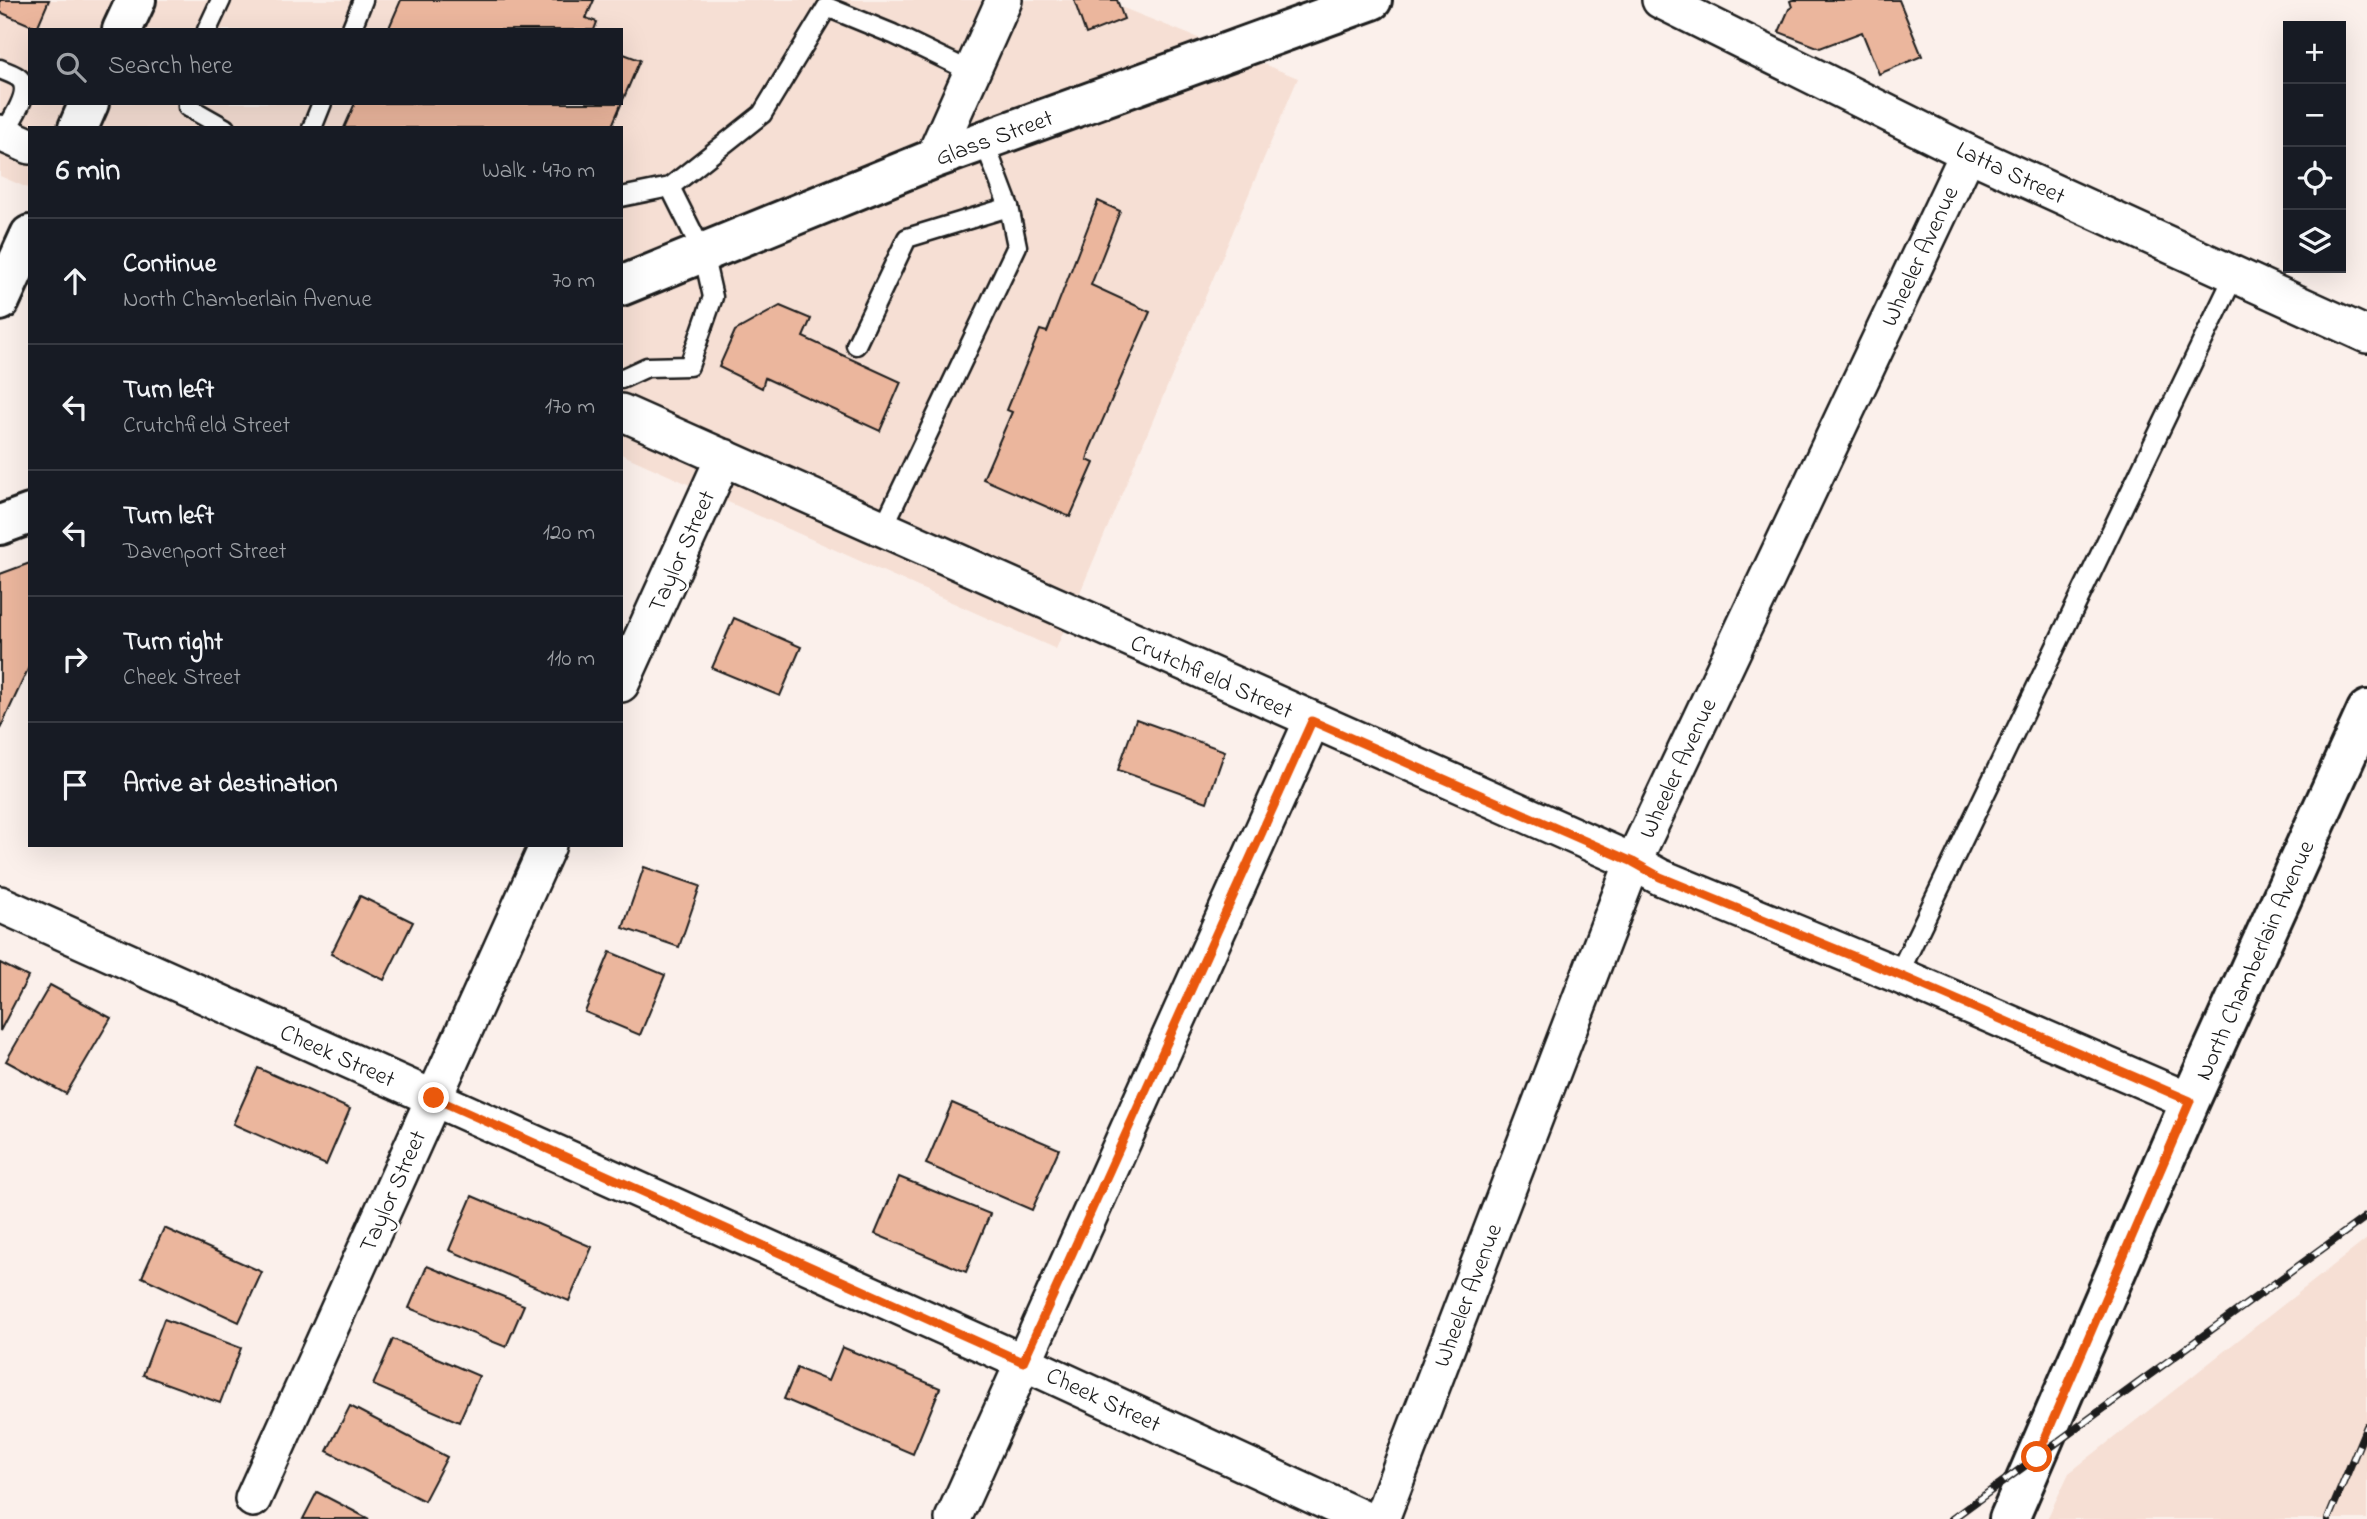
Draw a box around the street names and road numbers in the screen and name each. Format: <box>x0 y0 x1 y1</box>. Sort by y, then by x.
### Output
street label: Glass Street <box>931 102 1059 177</box>
street label: Latta Street <box>1949 134 2071 215</box>
street label: Wheeler Avenue <box>1873 181 1969 333</box>
street label: Taylor Street <box>641 485 727 619</box>
street label: Crutchfield Street <box>1124 627 1298 730</box>
street label: Wheeler Avenue <box>1631 693 1727 845</box>
street label: North Chamberlain Avenue <box>2188 835 2325 1087</box>
street label: Cheek Street <box>274 1016 400 1098</box>
street label: Taylor Street <box>352 1125 438 1259</box>
street label: Wheeler Avenue <box>1426 1219 1513 1373</box>
street label: Cheek Street <box>1040 1359 1166 1443</box>

